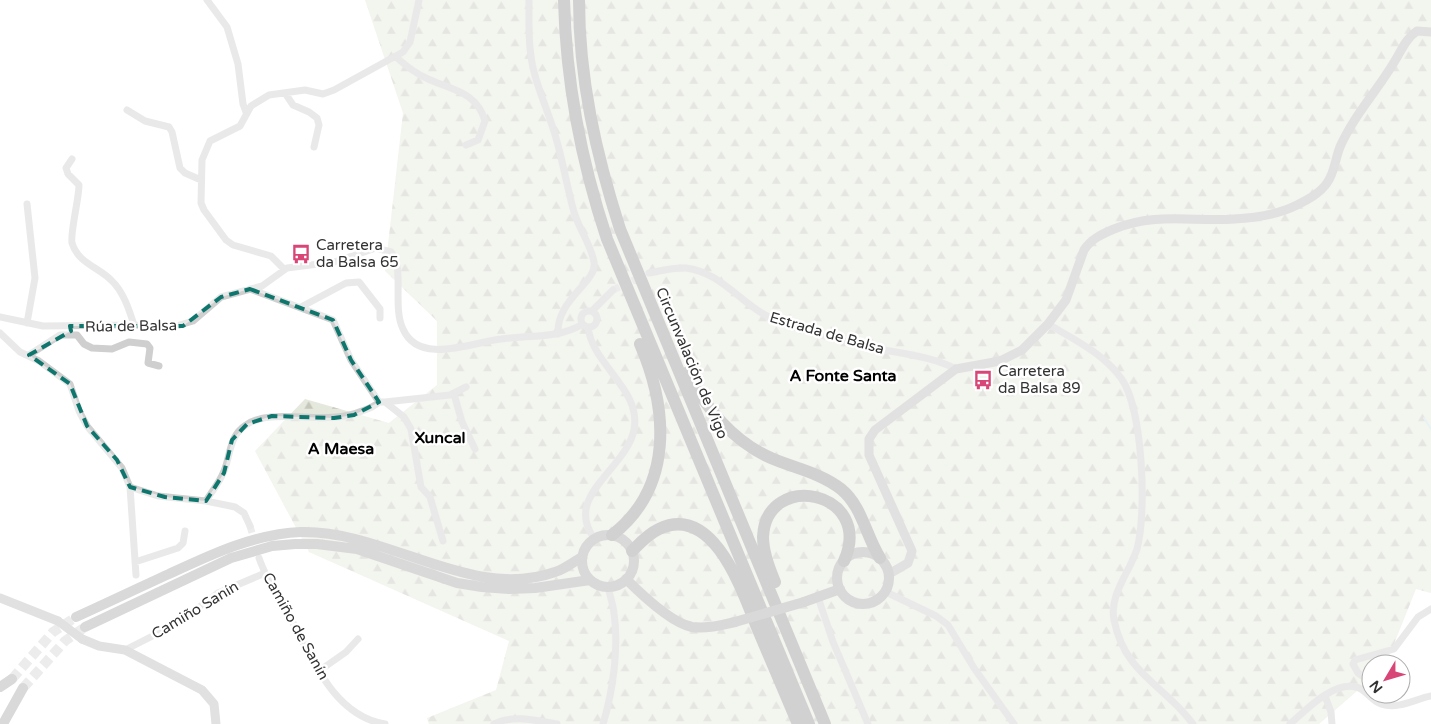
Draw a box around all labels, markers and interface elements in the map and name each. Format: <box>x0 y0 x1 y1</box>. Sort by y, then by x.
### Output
place label: Carretera da Balsa 65 <box>316 236 399 271</box>
bus stop icon: Carretera da Balsa 65 <box>290 243 312 265</box>
street label: Circunvalación de Vigo <box>652 285 732 441</box>
street label: Estrada de Balsa <box>768 308 886 358</box>
street label: Rúa de Balsa <box>85 316 177 336</box>
place label: Carretera da Balsa 89 <box>998 362 1081 397</box>
district label: A Fonte Santa <box>789 366 897 386</box>
bus stop icon: Carretera da Balsa 89 <box>972 369 994 391</box>
district label: Xuncal <box>414 428 466 448</box>
district label: A Maesa <box>308 439 374 459</box>
street label: Camiño de Sanín <box>259 569 333 683</box>
street label: Camiño Sanín <box>148 577 242 643</box>
north arrow <box>1361 654 1411 704</box>
text: N <box>1366 677 1386 696</box>

